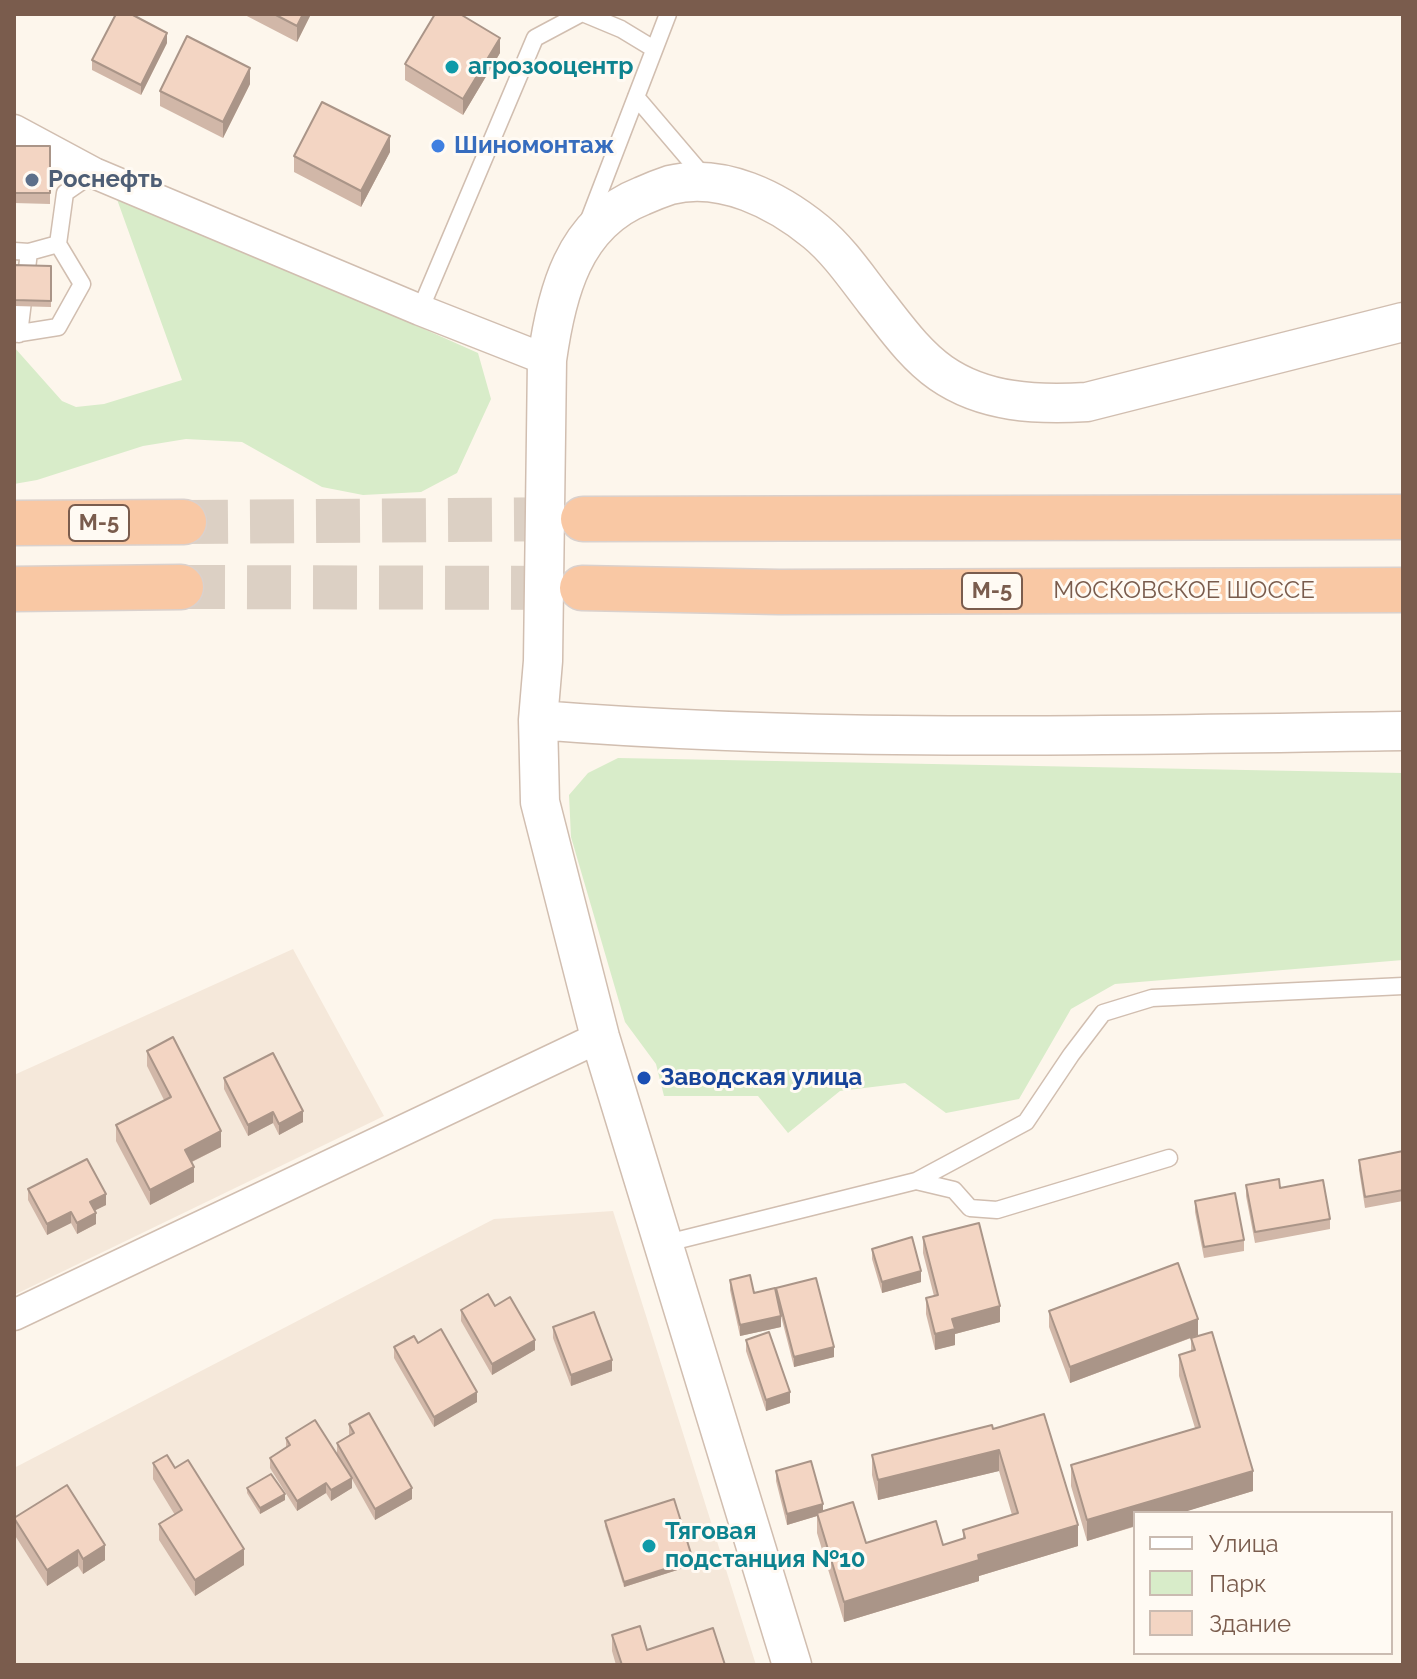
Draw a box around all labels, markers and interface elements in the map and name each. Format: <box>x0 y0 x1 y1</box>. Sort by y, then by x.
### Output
place label: агрозооцентр <box>468 53 633 81</box>
marker: агрозооцентр <box>443 58 461 76</box>
place label: Шиномонтаж <box>454 132 614 160</box>
marker: Шиномонтаж <box>429 137 447 155</box>
place label: Роснефть <box>48 166 162 194</box>
marker: Роснефть <box>23 171 41 189</box>
road number: М-5 <box>69 505 129 541</box>
road number: М-5 <box>962 573 1022 609</box>
street label: МОСКОВСКОЕ ШОССЕ <box>1053 577 1315 605</box>
place label: Заводская улица <box>660 1064 862 1092</box>
marker: Заводская улица <box>635 1069 653 1087</box>
legend <box>1133 1511 1393 1655</box>
place label: Тяговая подстанция №10 <box>665 1518 866 1574</box>
text: Улица <box>1209 1529 1279 1558</box>
marker: Тяговая подстанция №10 <box>640 1537 658 1555</box>
text: Парк <box>1209 1569 1267 1598</box>
text: Здание <box>1209 1609 1291 1638</box>

